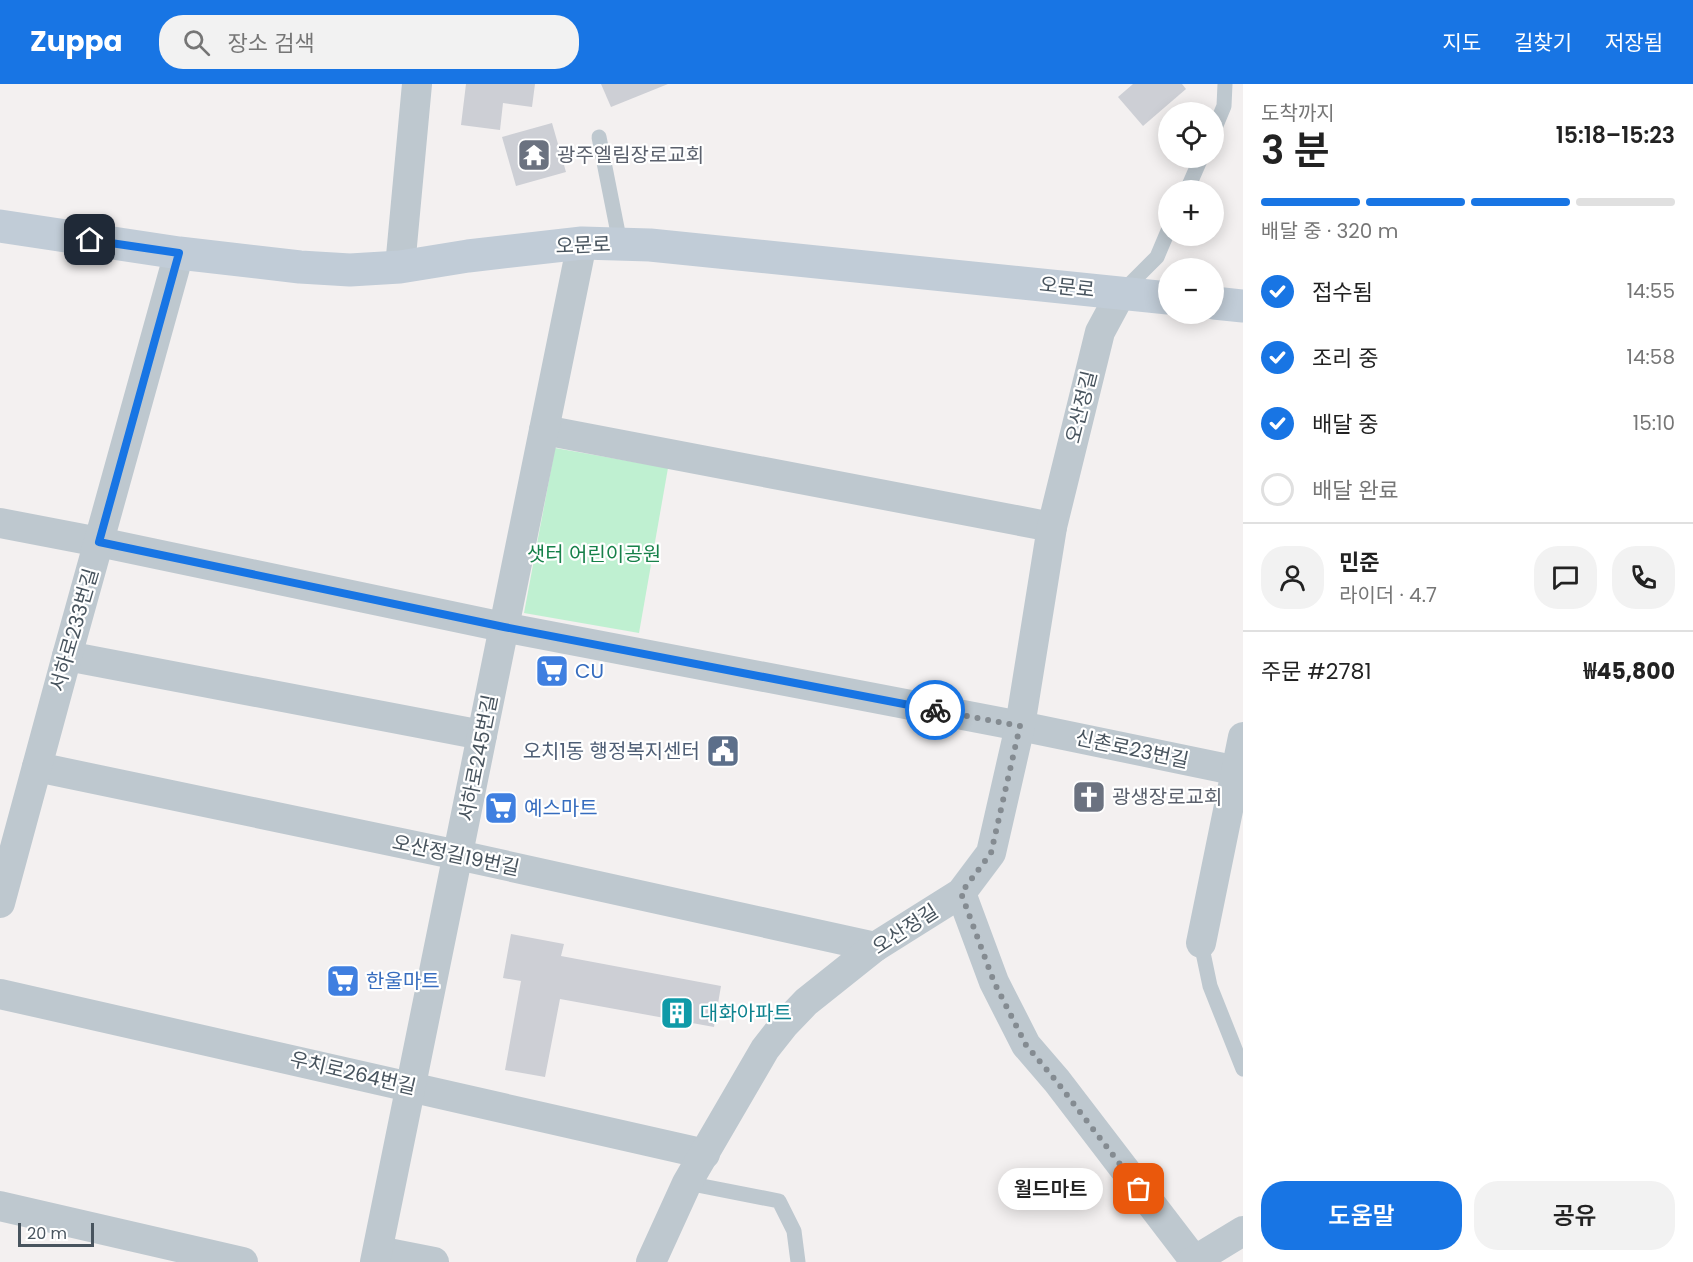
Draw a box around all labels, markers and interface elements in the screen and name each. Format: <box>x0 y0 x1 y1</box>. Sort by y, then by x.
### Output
search box <box>159 15 579 69</box>
text: Zuppa <box>30 22 123 61</box>
icon: search <box>180 26 213 59</box>
text: 장소 검색 <box>228 28 314 59</box>
text: 지도 <box>1442 28 1481 57</box>
text: 길찾기 <box>1514 28 1572 57</box>
text: 저장됨 <box>1605 28 1663 57</box>
text: 도착까지 <box>1261 99 1335 127</box>
map controls <box>1158 102 1224 324</box>
button: locate <box>1158 102 1224 168</box>
text: 15:18–15:23 <box>1556 120 1675 151</box>
text: 3 분 <box>1261 123 1330 178</box>
temple icon: 광주엘림장로교회 <box>516 137 552 173</box>
place label: 광주엘림장로교회 <box>557 141 704 169</box>
button: + <box>1158 180 1224 246</box>
pin <box>64 214 115 265</box>
text: 배달 중 · 320 m <box>1261 217 1398 245</box>
icon: home <box>73 223 106 256</box>
street label: 오문로 <box>555 230 611 260</box>
button: − <box>1158 258 1224 324</box>
street label: 오문로 <box>1038 270 1096 304</box>
icon: check <box>1261 275 1294 308</box>
text: 접수됨 <box>1312 277 1373 308</box>
text: 14:55 <box>1627 277 1675 305</box>
icon: check <box>1261 341 1294 374</box>
text: 조리 중 <box>1312 343 1379 374</box>
text: 14:58 <box>1627 343 1675 371</box>
street label: 오산정길 <box>1059 368 1103 446</box>
icon: check <box>1261 407 1294 440</box>
text: 배달 중 <box>1312 409 1379 440</box>
text: 15:10 <box>1633 409 1675 437</box>
text: 배달 완료 <box>1312 475 1399 506</box>
park label: 샛터 어린이공원 <box>527 540 661 568</box>
button: person <box>1261 546 1324 609</box>
button: chat <box>1534 546 1597 609</box>
button: phone <box>1612 546 1675 609</box>
text: 민준 <box>1339 547 1379 578</box>
street label: 서하로233번길 <box>43 565 105 695</box>
text: 라이더 · 4.7 <box>1339 581 1437 609</box>
supermarket icon: CU <box>534 653 570 689</box>
text: 주문 #2781 <box>1261 656 1371 687</box>
text: ₩45,800 <box>1584 656 1675 687</box>
place label: CU <box>575 657 604 685</box>
courier <box>905 680 965 740</box>
street label: 서하로245번길 <box>452 692 504 824</box>
icon: bike <box>919 694 952 727</box>
street label: 신촌로23번길 <box>1073 723 1191 775</box>
public building icon: 오치1동 행정복지센터 <box>705 733 741 769</box>
place label: 오치1동 행정복지센터 <box>523 737 700 765</box>
church icon: 광생장로교회 <box>1071 779 1107 815</box>
place label: 광생장로교회 <box>1112 783 1222 811</box>
supermarket icon: 예스마트 <box>483 790 519 826</box>
place label: 예스마트 <box>524 794 598 822</box>
street label: 오산정길19번길 <box>390 828 522 882</box>
street label: 오산정길 <box>867 897 943 961</box>
supermarket icon: 한울마트 <box>325 963 361 999</box>
place label: 한울마트 <box>366 967 440 995</box>
building icon: 대화아파트 <box>659 995 695 1031</box>
place label: 대화아파트 <box>700 999 792 1027</box>
street label: 우치로264번길 <box>287 1045 419 1101</box>
pin <box>1113 1163 1164 1214</box>
callout: 월드마트 <box>998 1168 1103 1210</box>
icon: bag <box>1122 1172 1155 1205</box>
text: 월드마트 <box>1014 1175 1087 1203</box>
button: 도움말 <box>1261 1181 1462 1250</box>
button: 공유 <box>1474 1181 1675 1250</box>
scale bar <box>18 1220 94 1248</box>
text: 20 m <box>27 1222 67 1245</box>

